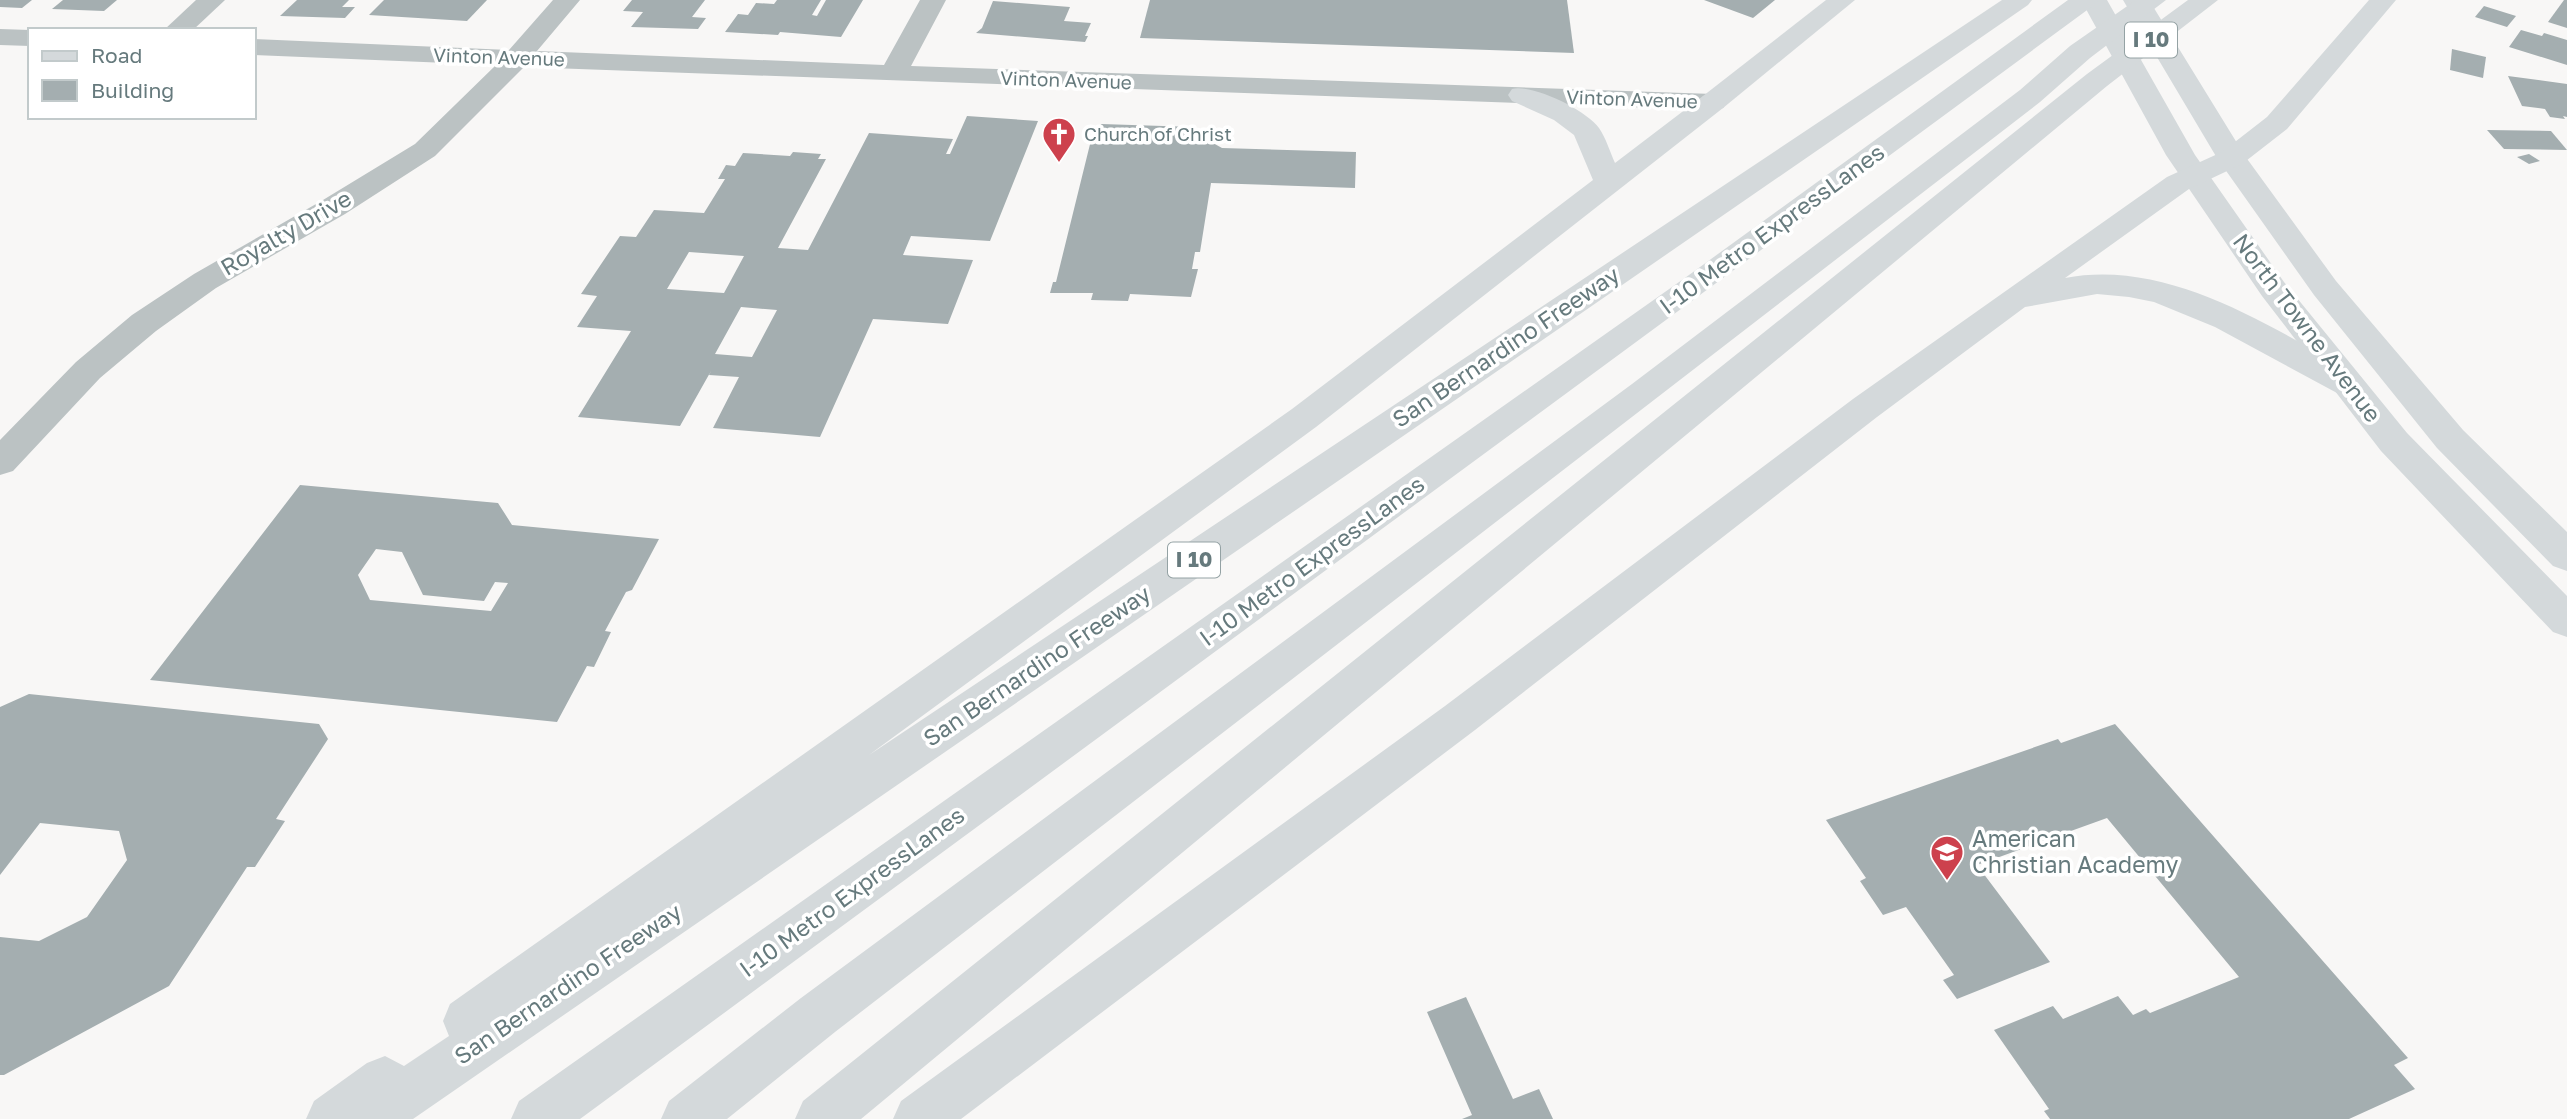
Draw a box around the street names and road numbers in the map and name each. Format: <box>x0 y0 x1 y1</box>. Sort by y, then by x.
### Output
road number: I 10 <box>2125 22 2177 58</box>
street label: Vinton Avenue <box>433 43 565 70</box>
street label: Vinton Avenue <box>1000 66 1132 93</box>
street label: Vinton Avenue <box>1566 85 1698 112</box>
street label: I-10 Metro ExpressLanes <box>1654 137 1889 319</box>
street label: Royalty Drive <box>215 183 356 281</box>
street label: North Towne Avenue <box>2228 228 2388 427</box>
street label: San Bernardino Freeway <box>1387 260 1624 433</box>
street label: I-10 Metro ExpressLanes <box>1194 469 1429 651</box>
road number: I 10 <box>1168 542 1220 578</box>
street label: San Bernardino Freeway <box>918 579 1155 752</box>
street label: I-10 Metro ExpressLanes <box>734 800 969 982</box>
street label: San Bernardino Freeway <box>449 897 686 1070</box>

